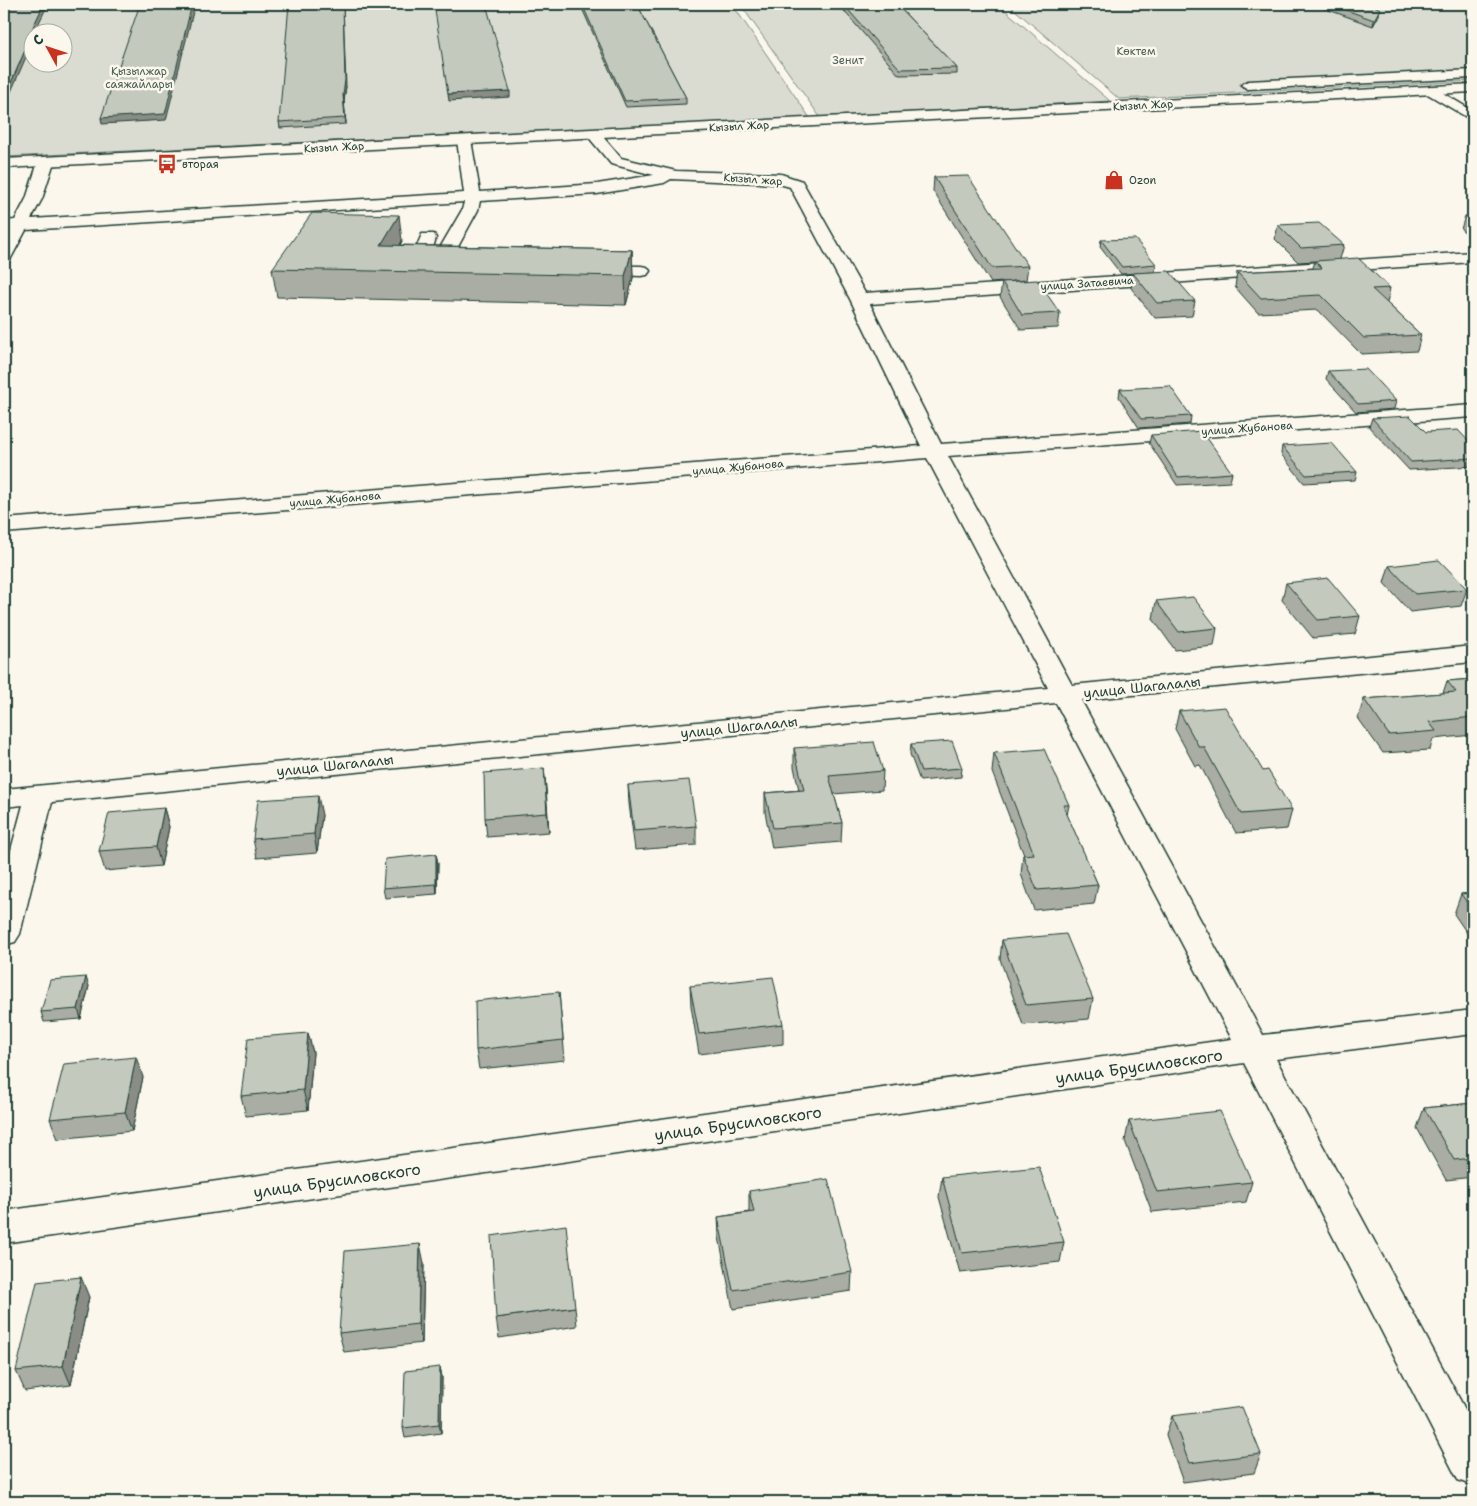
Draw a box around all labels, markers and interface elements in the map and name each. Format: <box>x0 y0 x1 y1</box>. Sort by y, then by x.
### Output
north arrow <box>22 22 72 72</box>
text: С <box>28 31 48 49</box>
park label: Көктем <box>1116 44 1156 59</box>
park label: Зенит <box>832 53 864 68</box>
park label: Қызылжар саяжайлары <box>105 64 173 92</box>
street label: Кызыл Жар <box>1112 96 1174 115</box>
street label: Кызыл Жар <box>708 117 770 136</box>
street label: Кызыл Жар <box>303 138 365 157</box>
bus stop icon: вторая <box>156 153 178 175</box>
place label: вторая <box>182 157 219 172</box>
shop icon: Ozon <box>1103 169 1125 191</box>
street label: Кызыл жар <box>723 170 783 189</box>
place label: Ozon <box>1129 173 1157 188</box>
street label: улица Затаевича <box>1040 273 1134 294</box>
street label: улица Жубанова <box>1201 418 1293 439</box>
street label: улица Жубанова <box>692 456 785 479</box>
street label: улица Жубанова <box>289 488 382 511</box>
street label: улица Шагалалы <box>1083 672 1201 702</box>
street label: улица Шагалалы <box>680 712 798 742</box>
street label: улица Шагалалы <box>276 750 394 780</box>
street label: улица Брусиловского <box>1054 1044 1224 1089</box>
street label: улица Брусиловского <box>653 1101 823 1146</box>
street label: улица Брусиловского <box>252 1158 422 1203</box>

